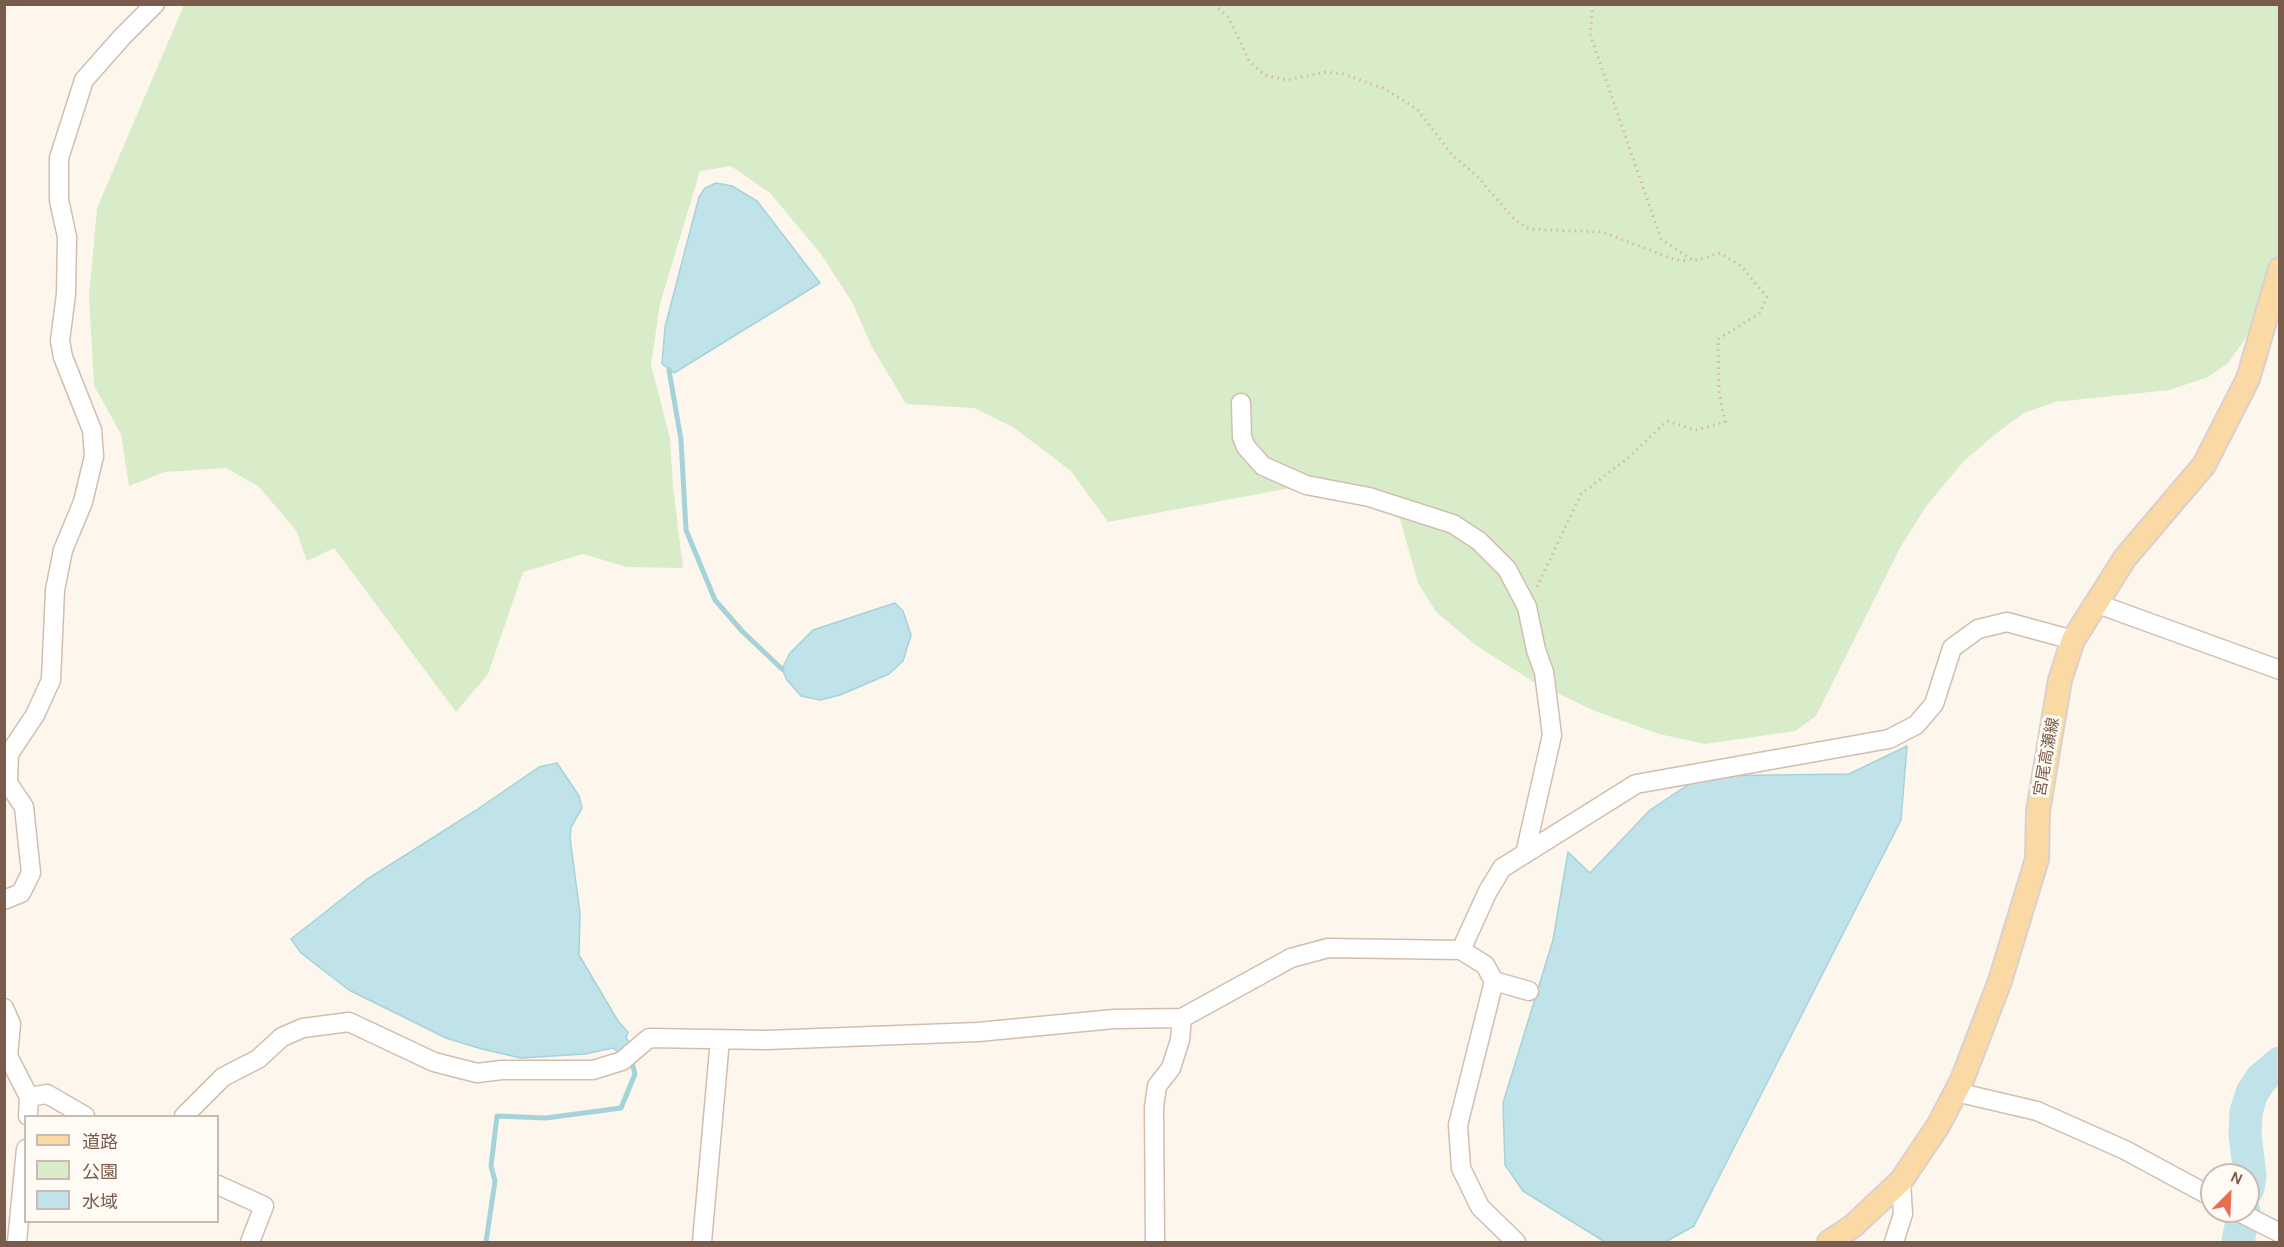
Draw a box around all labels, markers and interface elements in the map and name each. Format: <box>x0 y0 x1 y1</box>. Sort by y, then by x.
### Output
street label: 宮尾高瀬線 <box>2031 716 2063 798</box>
legend <box>24 1115 219 1223</box>
text: 道路 <box>82 1131 118 1153</box>
text: 公園 <box>82 1161 118 1183</box>
north arrow <box>2200 1163 2260 1223</box>
text: N <box>2228 1167 2246 1189</box>
text: 水域 <box>82 1191 118 1213</box>

